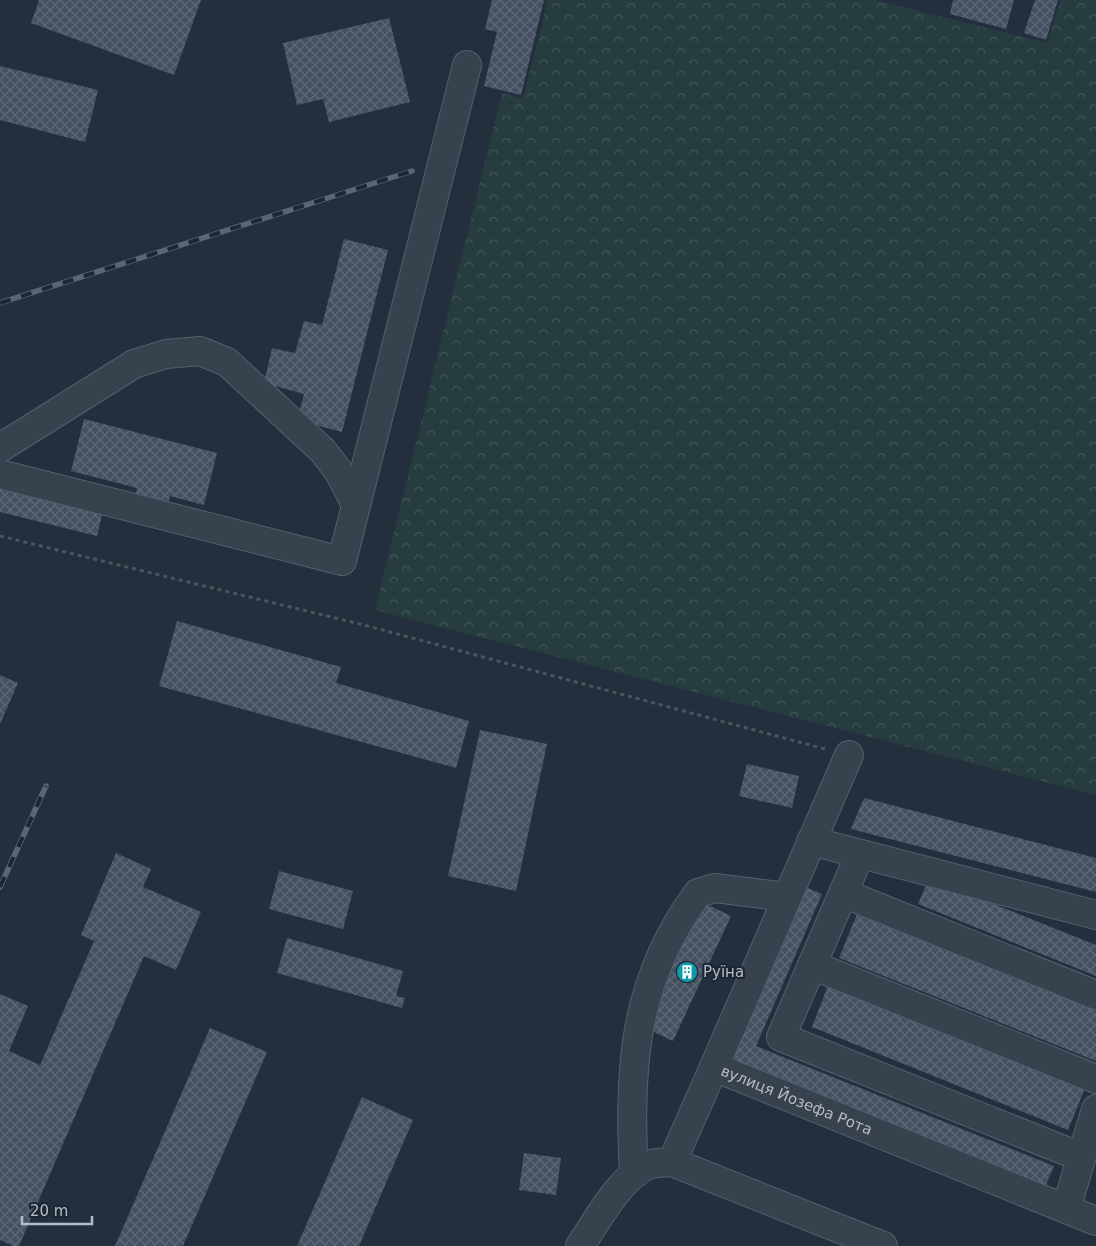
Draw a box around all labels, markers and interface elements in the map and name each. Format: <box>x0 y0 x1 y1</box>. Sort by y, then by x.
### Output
building icon: Руїна <box>675 960 699 984</box>
place label: Руїна <box>703 963 744 981</box>
street label: вулиця Йозефа Рота <box>718 1062 875 1139</box>
scale bar <box>22 1194 92 1226</box>
text: 20 m <box>30 1202 68 1220</box>

